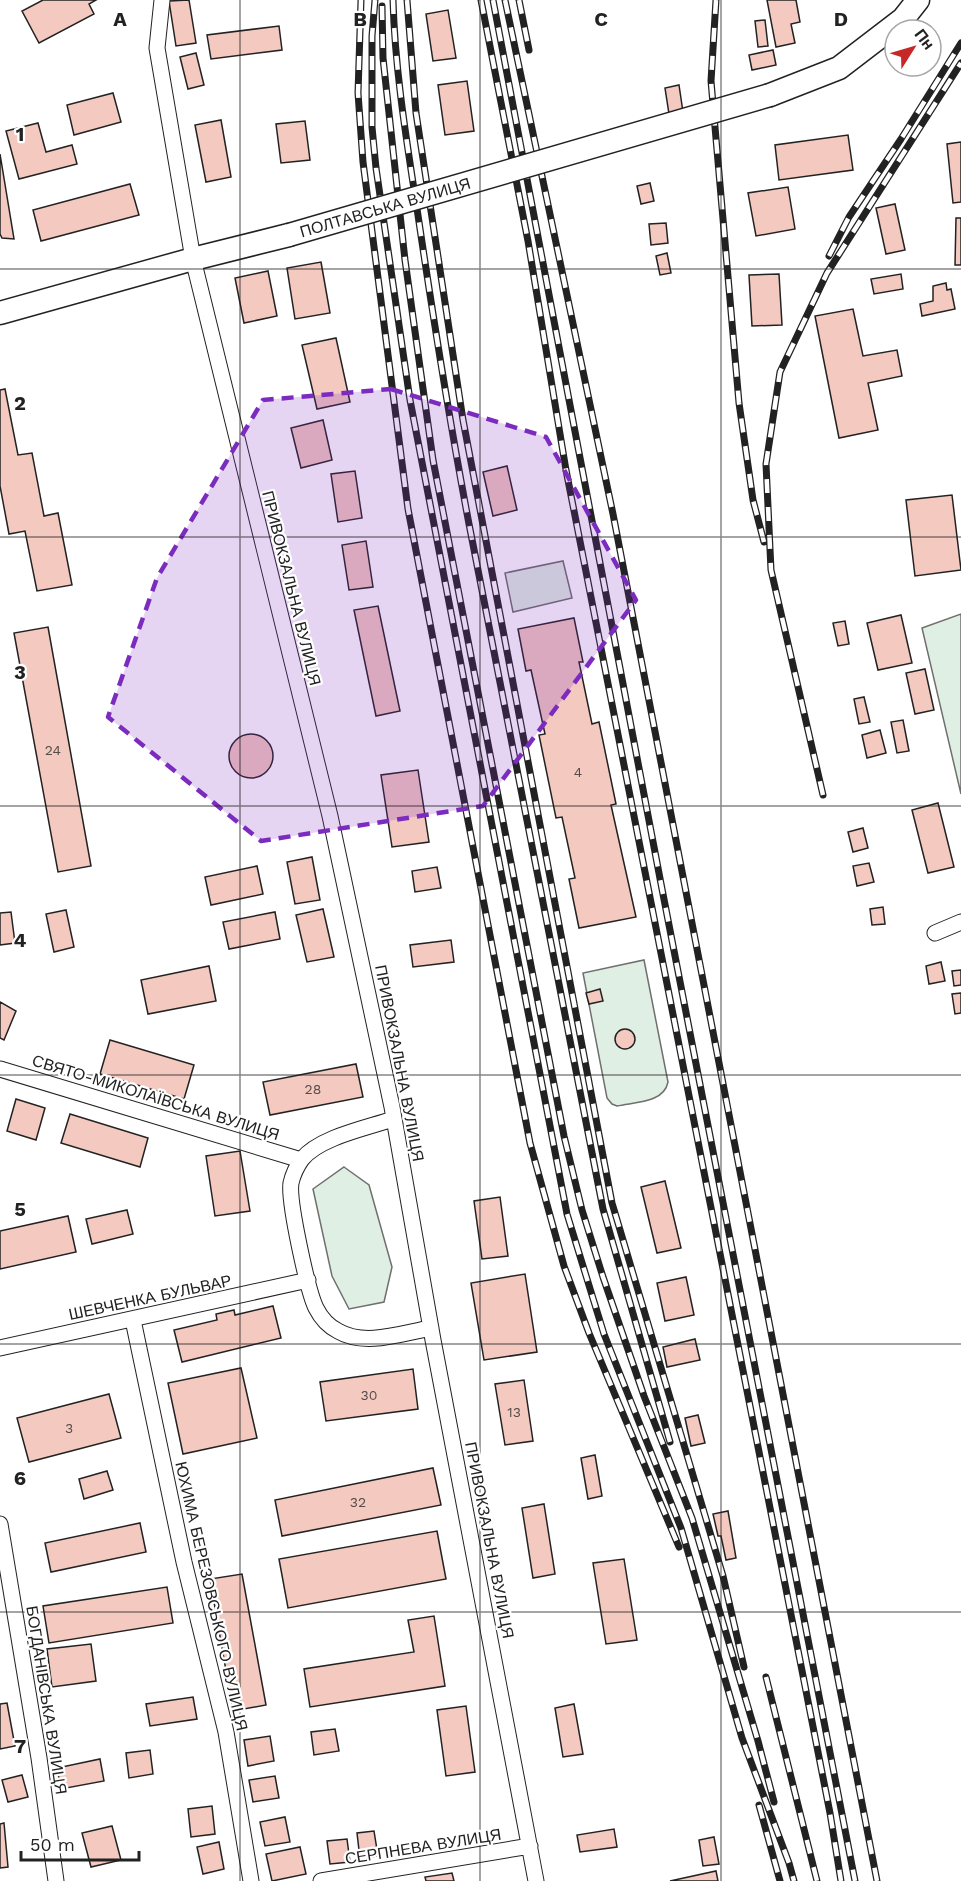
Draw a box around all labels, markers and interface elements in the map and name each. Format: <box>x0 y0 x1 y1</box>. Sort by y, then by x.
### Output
text: A <box>113 7 127 31</box>
text: B <box>353 7 367 31</box>
text: C <box>594 7 608 31</box>
text: D <box>834 7 848 31</box>
north arrow <box>883 18 943 78</box>
text: Пн <box>911 25 939 53</box>
text: 1 <box>16 122 24 146</box>
street label: ПОЛТАВСЬКА ВУЛИЦЯ <box>298 174 473 241</box>
text: 2 <box>14 391 26 415</box>
street label: ПРИВОКЗАЛЬНА ВУЛИЦЯ <box>258 489 325 687</box>
text: 3 <box>14 660 26 684</box>
house number: 24 <box>45 742 61 758</box>
house number: 4 <box>574 764 582 780</box>
text: 4 <box>14 928 27 952</box>
street label: ПРИВОКЗАЛЬНА ВУЛИЦЯ <box>371 963 428 1163</box>
street label: СВЯТО-МИКОЛАЇВСЬКА ВУЛИЦЯ <box>30 1051 282 1144</box>
house number: 28 <box>305 1081 321 1097</box>
text: 5 <box>14 1197 26 1221</box>
street label: ШЕВЧЕНКА БУЛЬВАР <box>67 1271 233 1324</box>
house number: 30 <box>361 1387 377 1403</box>
house number: 13 <box>507 1404 521 1420</box>
house number: 3 <box>65 1420 73 1436</box>
street label: ПРИВОКЗАЛЬНА ВУЛИЦЯ <box>461 1440 518 1640</box>
street label: ЮХИМА БЕРЕЗОВСЬКОГО ВУЛИЦЯ <box>171 1460 252 1733</box>
text: 6 <box>14 1466 26 1490</box>
house number: 32 <box>350 1494 366 1510</box>
street label: БОГДАНІВСЬКА ВУЛИЦЯ <box>22 1604 71 1796</box>
text: 7 <box>14 1734 26 1758</box>
scale bar <box>21 1824 140 1862</box>
street label: СЕРПНЕВА ВУЛИЦЯ <box>344 1825 503 1868</box>
text: 50 m <box>30 1834 75 1855</box>

